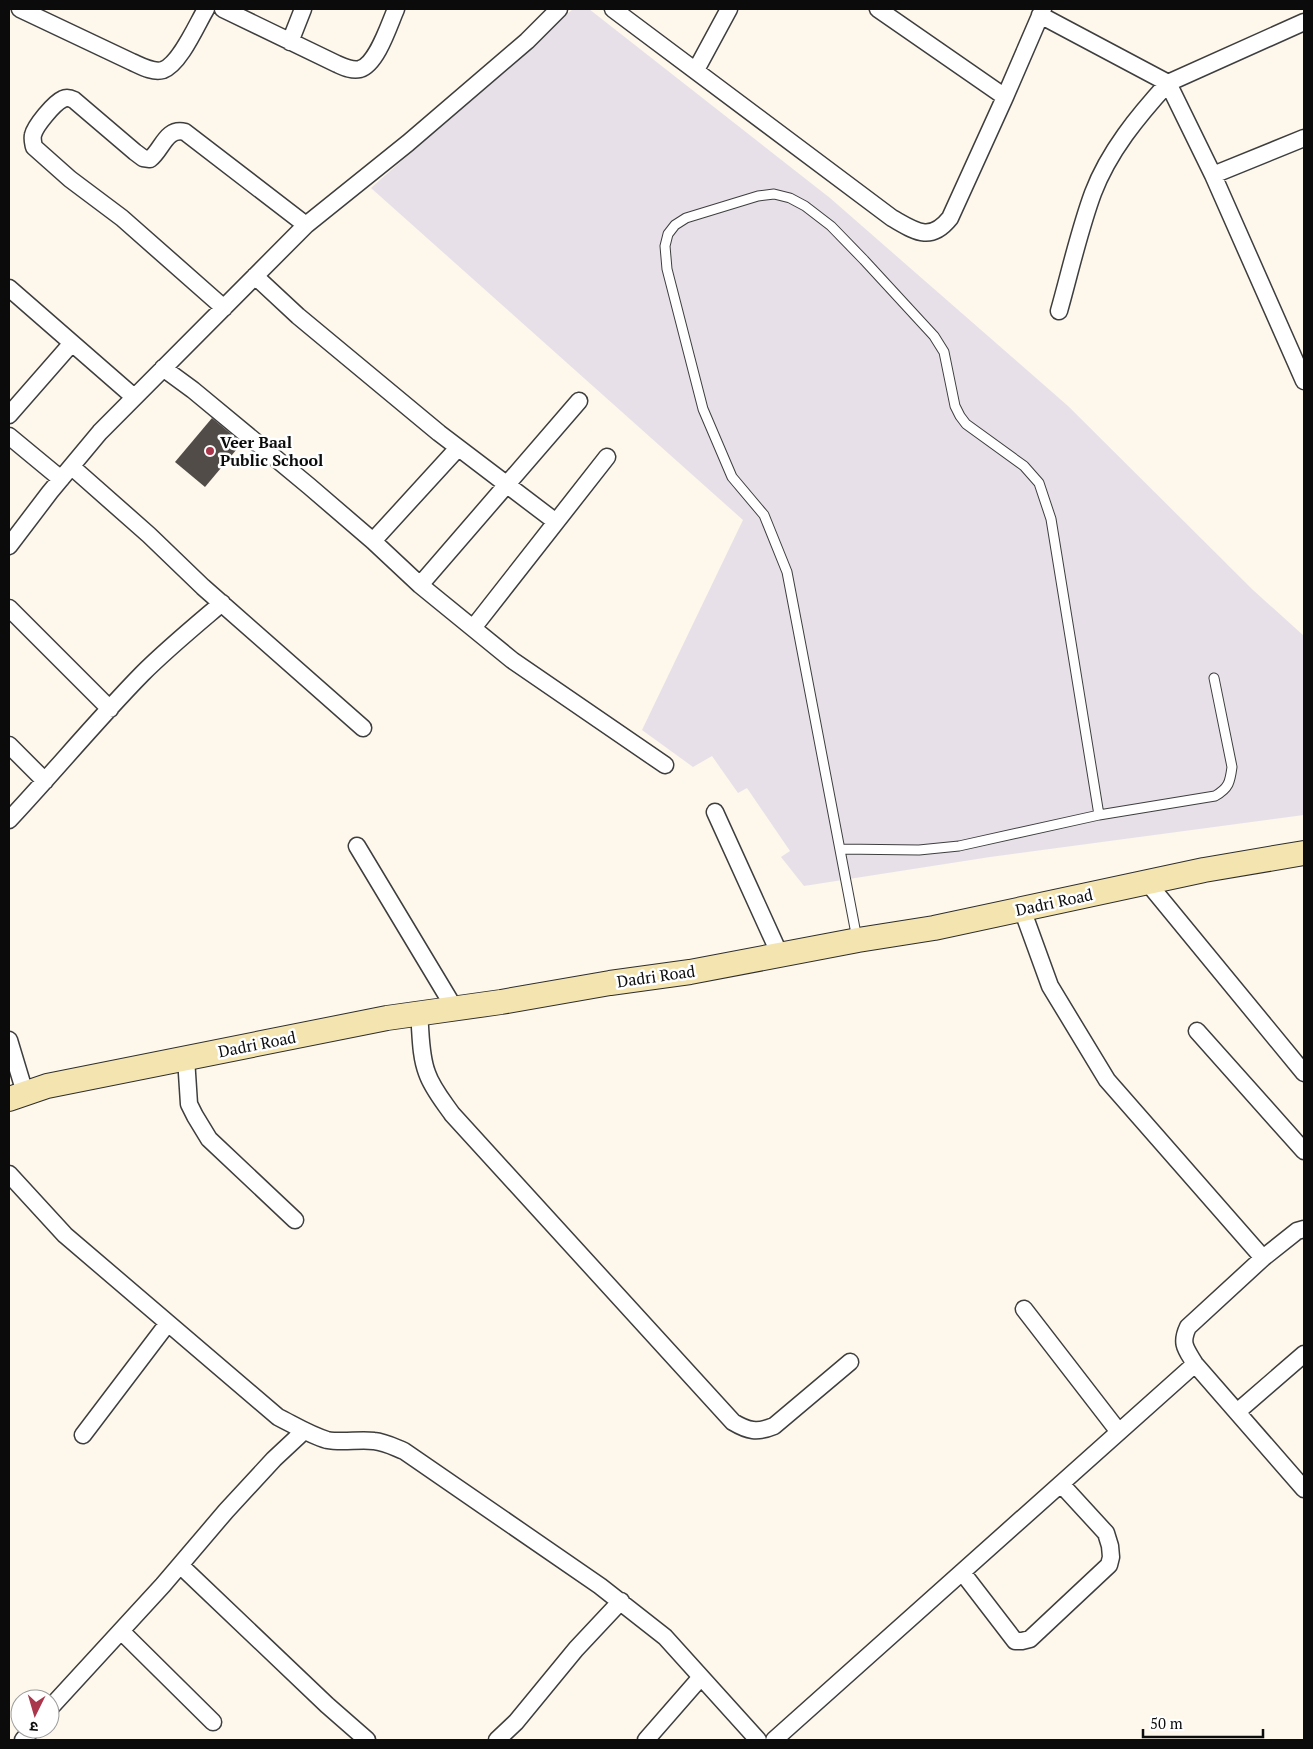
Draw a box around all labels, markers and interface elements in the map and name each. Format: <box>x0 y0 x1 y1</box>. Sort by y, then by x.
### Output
place label: Veer Baal Public School <box>220 431 323 471</box>
marker: Veer Baal Public School <box>204 445 216 457</box>
street label: Dadri Road <box>1013 883 1095 921</box>
street label: Dadri Road <box>615 960 697 992</box>
street label: Dadri Road <box>216 1026 298 1062</box>
north arrow <box>10 1689 60 1739</box>
scale bar <box>1143 1706 1263 1738</box>
text: 50 m <box>1150 1713 1183 1733</box>
text: उ <box>28 1718 39 1737</box>

